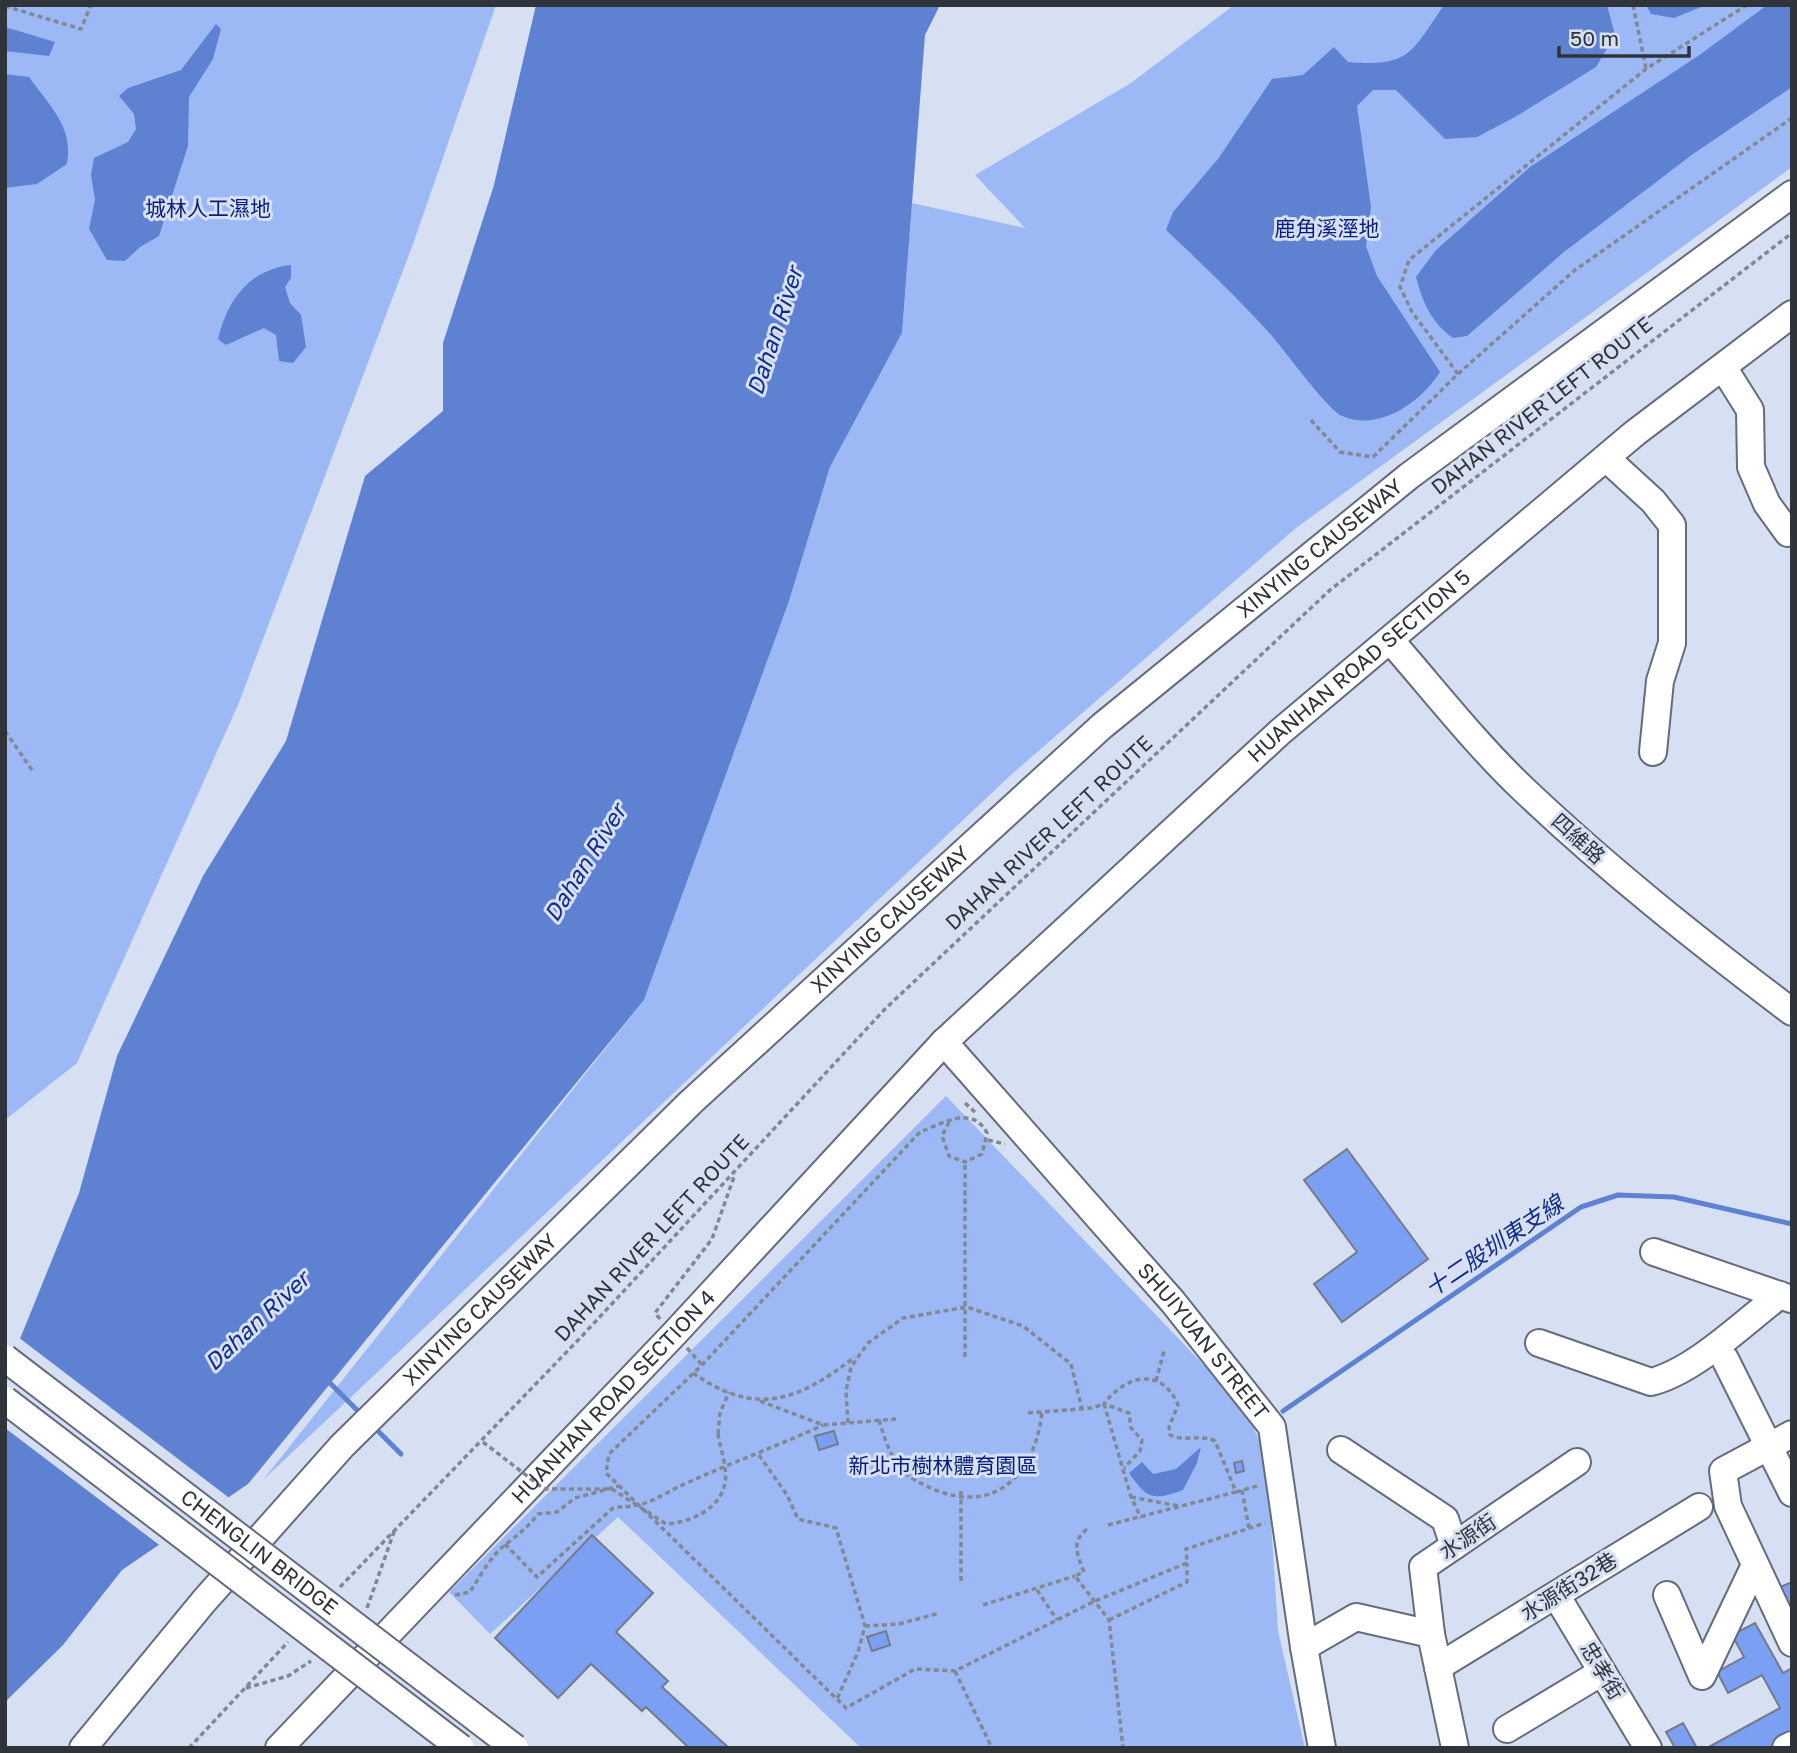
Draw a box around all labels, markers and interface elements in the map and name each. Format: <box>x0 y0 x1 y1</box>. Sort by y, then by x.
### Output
scale bar <box>1559 14 1688 58</box>
text: 50 m <box>1570 25 1619 51</box>
park label: 城林人工濕地 <box>145 195 271 221</box>
park label: 鹿角溪溼地 <box>1275 215 1380 241</box>
water label: Dahan River <box>740 260 809 398</box>
street label: DAHAN RIVER LEFT ROUTE <box>1425 311 1657 500</box>
street label: XINYING CAUSEWAY <box>1231 472 1408 623</box>
street label: HUANHAN ROAD SECTION 5 <box>1242 563 1475 767</box>
street label: DAHAN RIVER LEFT ROUTE <box>939 729 1157 935</box>
water label: Dahan River <box>537 796 633 926</box>
street label: 四維路 <box>1547 808 1611 869</box>
street label: XINYING CAUSEWAY <box>805 840 975 998</box>
street label: DAHAN RIVER LEFT ROUTE <box>548 1128 754 1346</box>
water label: 十二股圳東支線 <box>1419 1187 1570 1302</box>
street label: XINYING CAUSEWAY <box>397 1227 562 1391</box>
street label: SHUIYUAN STREET <box>1133 1257 1275 1424</box>
water label: Dahan River <box>198 1263 317 1376</box>
street label: HUANHAN ROAD SECTION 4 <box>505 1284 720 1508</box>
park label: 新北市樹林體育園區 <box>849 1452 1038 1478</box>
street label: CHENGLIN BRIDGE <box>176 1483 344 1620</box>
street label: 水源街 <box>1434 1508 1501 1565</box>
street label: 水源街32巷 <box>1516 1546 1621 1626</box>
street label: 忠孝街 <box>1575 1637 1630 1704</box>

